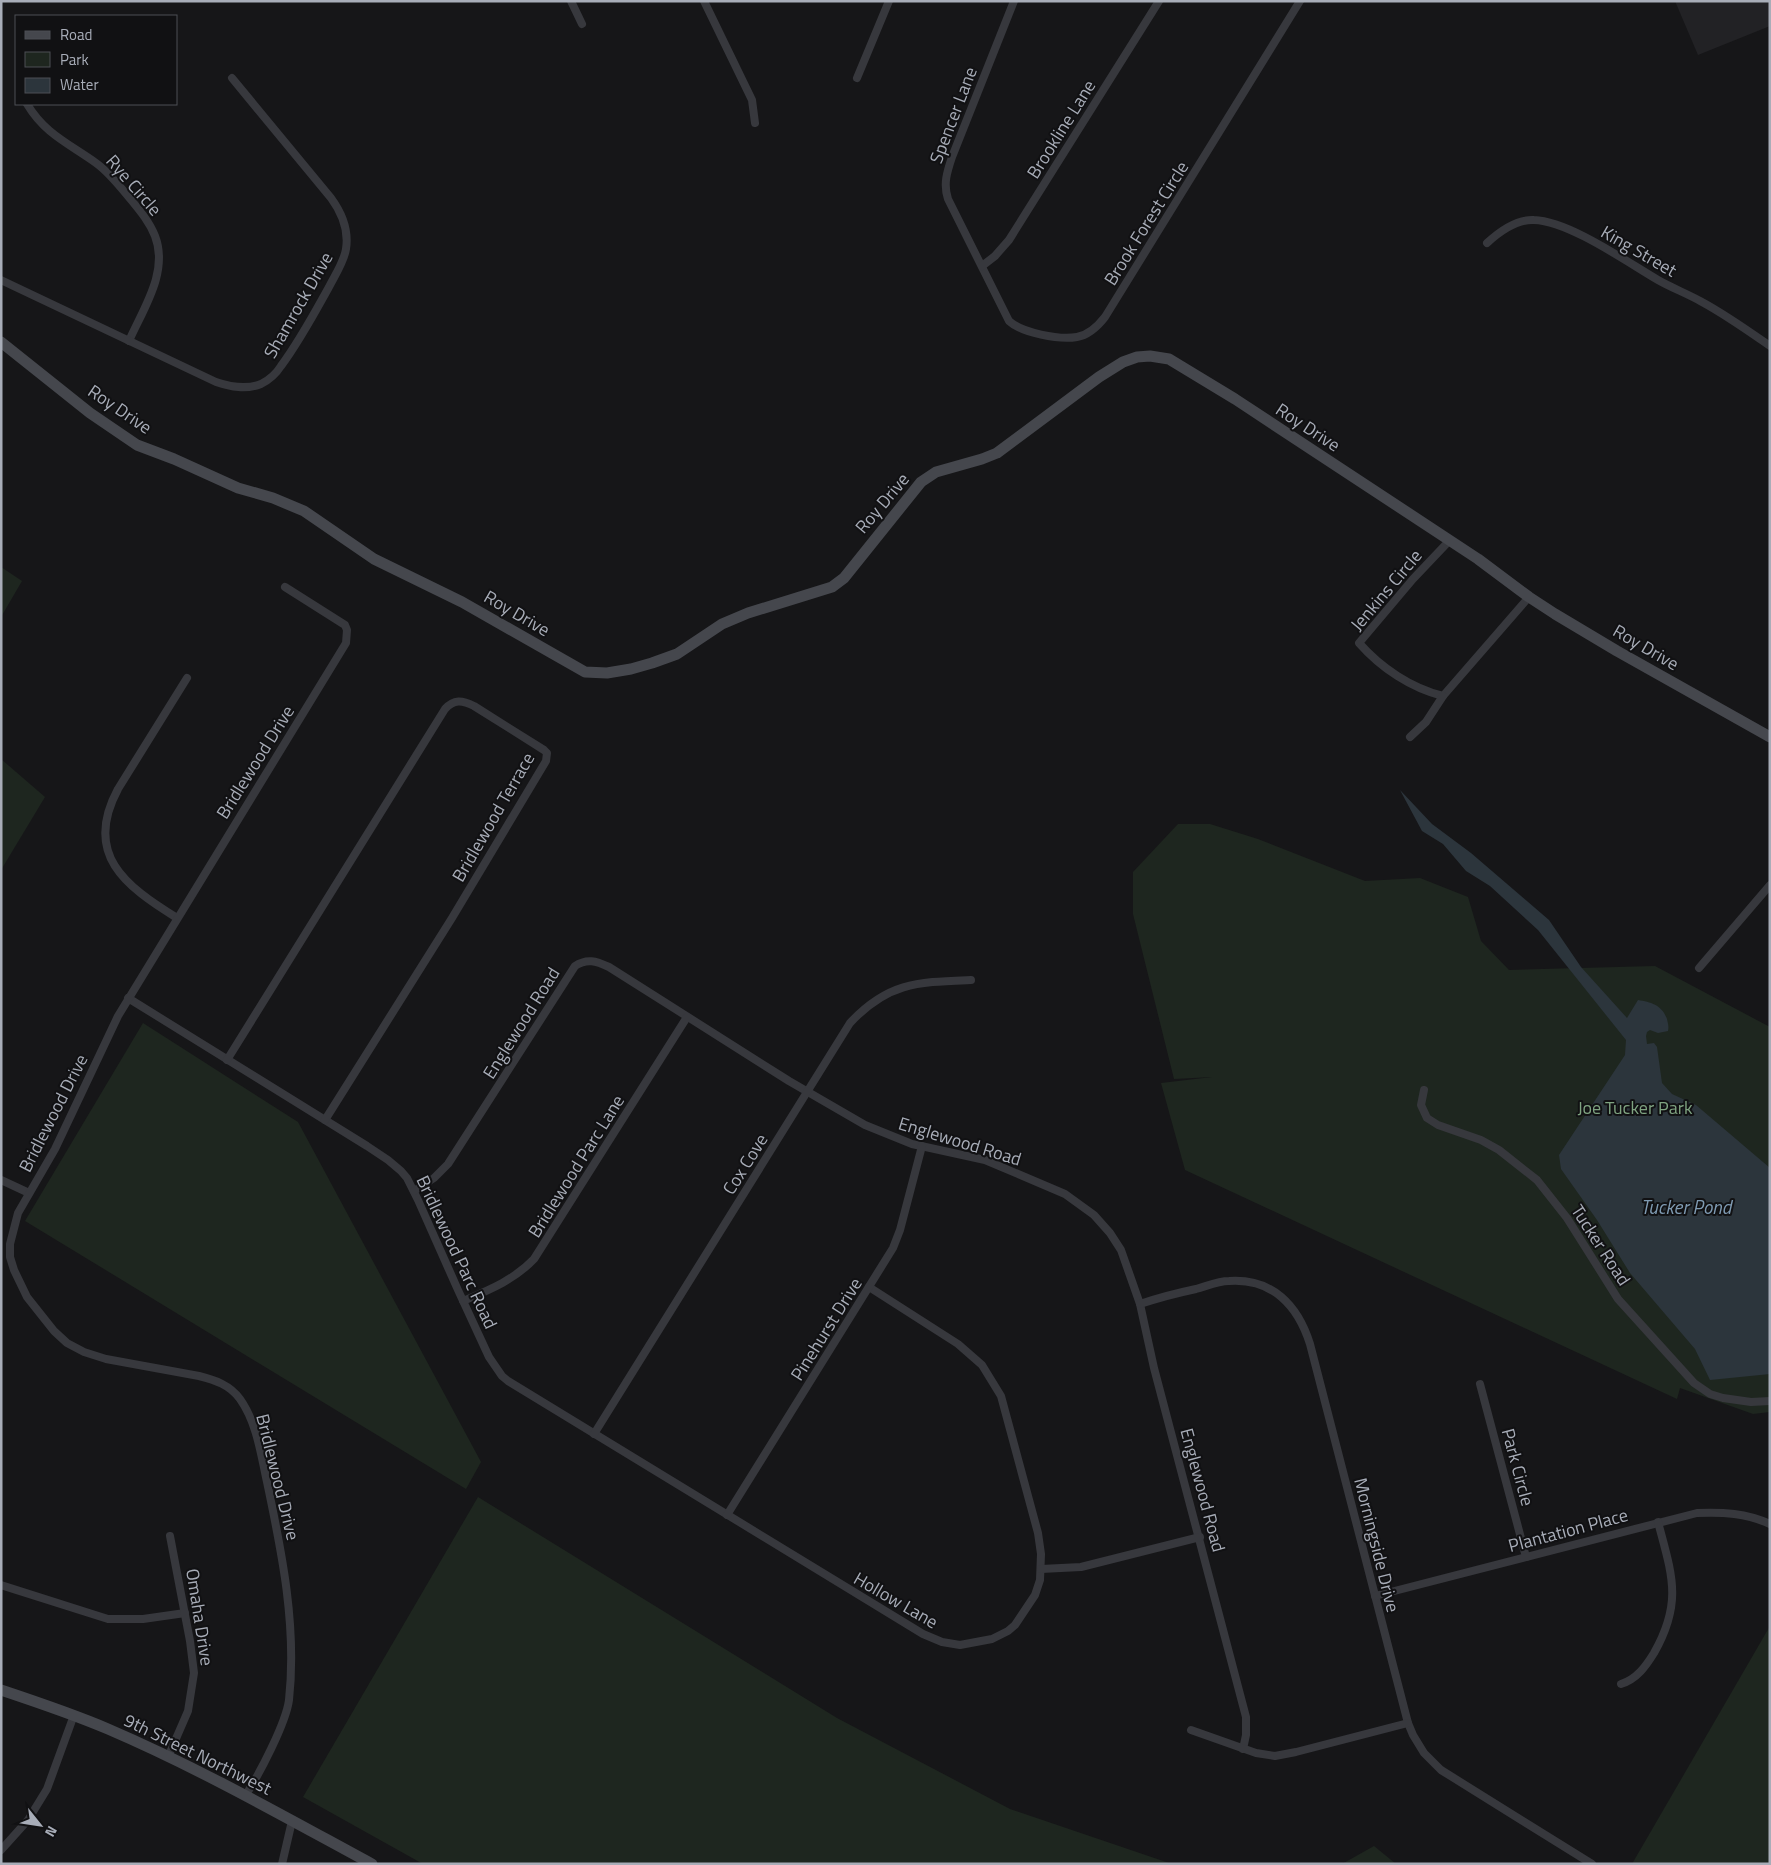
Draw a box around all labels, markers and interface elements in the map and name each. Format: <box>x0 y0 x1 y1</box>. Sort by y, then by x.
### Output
legend <box>15 15 178 105</box>
text: Road <box>60 23 92 46</box>
text: Park <box>60 48 89 71</box>
street label: Spencer Lane <box>922 63 984 167</box>
text: Water <box>60 73 99 96</box>
street label: Brookline Lane <box>1020 74 1102 184</box>
street label: Rye Circle <box>100 148 168 222</box>
street label: Brook Forest Circle <box>1097 156 1195 290</box>
street label: King Street <box>1596 218 1682 284</box>
street label: Shamrock Drive <box>257 247 339 363</box>
street label: Roy Drive <box>82 378 158 440</box>
street label: Roy Drive <box>1270 396 1346 458</box>
street label: Roy Drive <box>848 467 916 539</box>
street label: Jenkins Circle <box>1344 543 1428 637</box>
street label: Roy Drive <box>479 583 555 643</box>
street label: Roy Drive <box>1608 617 1684 677</box>
street label: Bridlewood Drive <box>209 700 301 824</box>
street label: Bridlewood Terrace <box>445 747 541 887</box>
street label: Englewood Road <box>476 962 566 1084</box>
street label: Bridlewood Drive <box>12 1049 94 1177</box>
street label: Bridlewood Parc Lane <box>521 1089 631 1243</box>
park label: Joe Tucker Park <box>1577 1094 1693 1121</box>
street label: Englewood Road <box>895 1110 1025 1172</box>
street label: Cox Cove <box>716 1128 774 1200</box>
street label: Bridlewood Parc Road <box>410 1171 504 1333</box>
water label: Tucker Pond <box>1641 1192 1734 1221</box>
street label: Tucker Road <box>1565 1199 1637 1291</box>
street label: Pinehurst Drive <box>784 1272 868 1386</box>
street label: Bridlewood Drive <box>249 1411 307 1543</box>
street label: Englewood Road <box>1174 1425 1232 1555</box>
street label: Park Circle <box>1495 1425 1541 1509</box>
street label: Morningside Drive <box>1347 1475 1407 1615</box>
street label: Plantation Place <box>1505 1501 1631 1559</box>
street label: Hollow Lane <box>849 1565 943 1635</box>
street label: Omaha Drive <box>179 1567 221 1667</box>
street label: 9th Street Northwest <box>120 1706 277 1802</box>
north arrow <box>15 1800 65 1850</box>
text: N <box>40 1822 63 1841</box>

